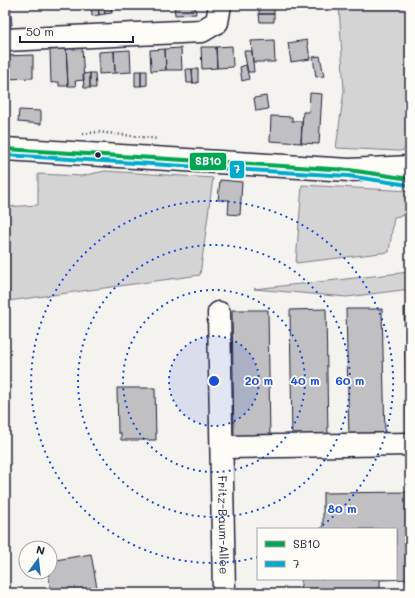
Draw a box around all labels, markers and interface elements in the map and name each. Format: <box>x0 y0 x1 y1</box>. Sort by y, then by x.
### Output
scale bar <box>20 18 133 44</box>
text: 50 m <box>26 23 54 39</box>
unlabelled marker <box>93 150 103 160</box>
line badge: SB10 <box>189 152 227 171</box>
text: SB10 <box>195 153 221 168</box>
line badge: 7 <box>229 160 245 179</box>
text: 7 <box>234 161 240 176</box>
text: 20 m <box>245 372 273 388</box>
text: 40 m <box>290 372 320 388</box>
text: 60 m <box>336 372 364 388</box>
centre of rings <box>207 374 221 388</box>
street label: Fritz-Baum-Allee <box>215 475 233 575</box>
text: 80 m <box>327 500 357 516</box>
legend <box>257 528 397 580</box>
text: SB10 <box>293 535 321 551</box>
north arrow <box>18 540 58 580</box>
text: N <box>35 542 47 558</box>
text: 7 <box>293 555 300 571</box>

